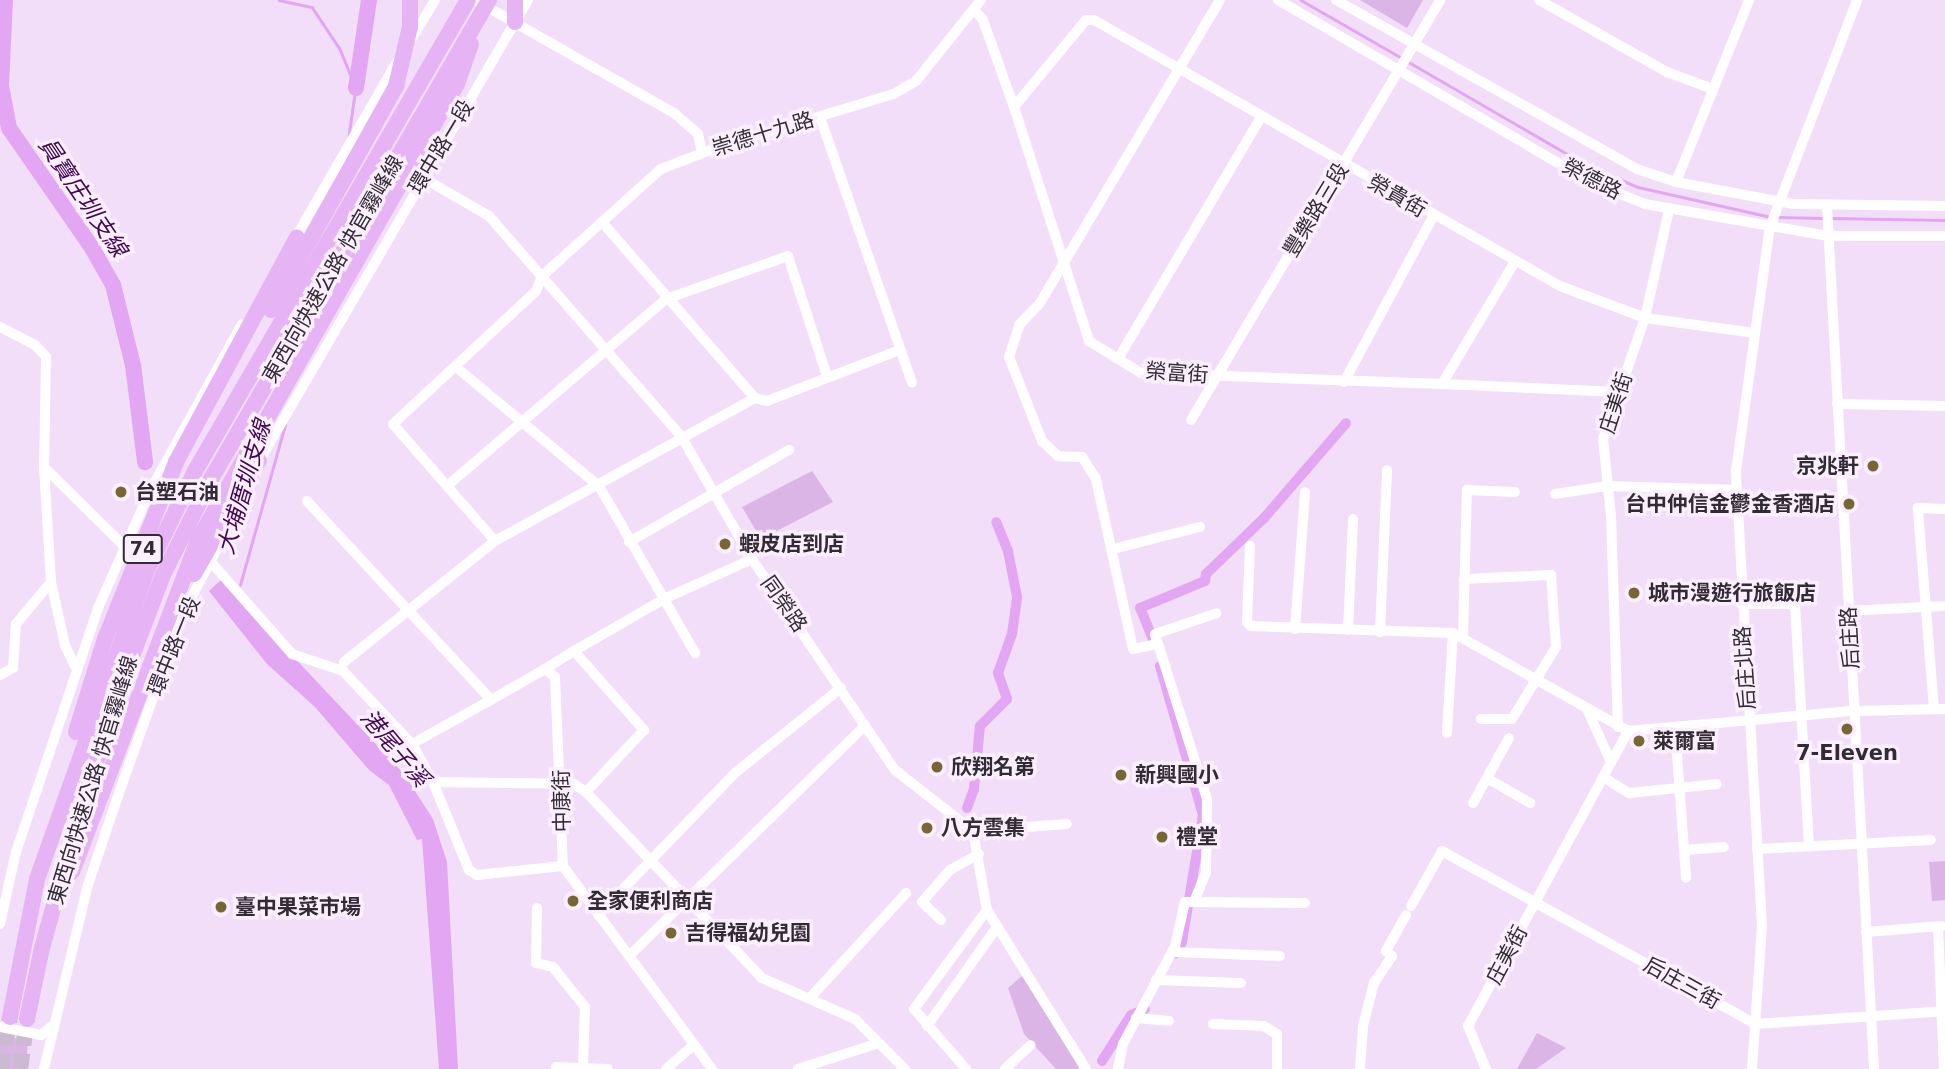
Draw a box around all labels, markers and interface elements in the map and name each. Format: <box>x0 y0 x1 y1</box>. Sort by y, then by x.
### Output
street label: 環中路一段 <box>403 96 479 198</box>
street label: 崇德十九路 <box>709 107 817 161</box>
water label: 員寶庄圳支線 <box>33 132 133 262</box>
street label: 東西向快速公路 快官霧峰線 <box>257 151 409 387</box>
street label: 榮德路 <box>1558 153 1626 205</box>
street label: 豐樂路三段 <box>1278 159 1354 261</box>
street label: 榮貴街 <box>1363 169 1431 223</box>
street label: 榮富街 <box>1145 358 1209 388</box>
street label: 庄美街 <box>1594 369 1638 437</box>
water label: 大埔厝圳支線 <box>212 417 276 557</box>
place label: 京兆軒 <box>1796 453 1859 479</box>
marker: 京兆軒 <box>1865 458 1881 474</box>
place label: 台塑石油 <box>135 479 219 505</box>
marker: 台塑石油 <box>113 484 129 500</box>
place label: 台中仲信金鬱金香酒店 <box>1625 491 1835 517</box>
marker: 台中仲信金鬱金香酒店 <box>1841 496 1857 512</box>
place label: 蝦皮店到店 <box>739 531 844 557</box>
road number: 74 <box>122 534 164 564</box>
marker: 蝦皮店到店 <box>717 536 733 552</box>
street label: 同榮路 <box>756 571 812 637</box>
place label: 城市漫遊行旅飯店 <box>1648 580 1816 606</box>
marker: 城市漫遊行旅飯店 <box>1626 585 1642 601</box>
street label: 環中路一段 <box>143 593 205 699</box>
street label: 后庄路 <box>1836 606 1864 670</box>
street label: 后庄北路 <box>1730 625 1760 711</box>
street label: 東西向快速公路 快官霧峰線 <box>43 653 143 907</box>
water label: 港尾子溪 <box>355 704 435 792</box>
marker: 7-Eleven <box>1839 721 1855 737</box>
place label: 萊爾富 <box>1653 728 1716 754</box>
marker: 萊爾富 <box>1631 733 1647 749</box>
place label: 7-Eleven <box>1796 740 1898 766</box>
place label: 欣翔名第 <box>951 754 1035 780</box>
marker: 欣翔名第 <box>929 759 945 775</box>
place label: 新興國小 <box>1135 762 1219 788</box>
marker: 新興國小 <box>1113 767 1129 783</box>
street label: 中康街 <box>549 769 575 833</box>
place label: 八方雲集 <box>941 815 1025 841</box>
marker: 八方雲集 <box>919 820 935 836</box>
place label: 禮堂 <box>1176 824 1218 850</box>
marker: 禮堂 <box>1154 829 1170 845</box>
place label: 全家便利商店 <box>587 888 713 914</box>
marker: 全家便利商店 <box>565 893 581 909</box>
place label: 臺中果菜市場 <box>235 894 361 920</box>
marker: 臺中果菜市場 <box>213 899 229 915</box>
place label: 吉得福幼兒園 <box>685 920 811 946</box>
street label: 庄美街 <box>1481 921 1533 989</box>
marker: 吉得福幼兒園 <box>663 925 679 941</box>
street label: 后庄三街 <box>1639 952 1725 1014</box>

